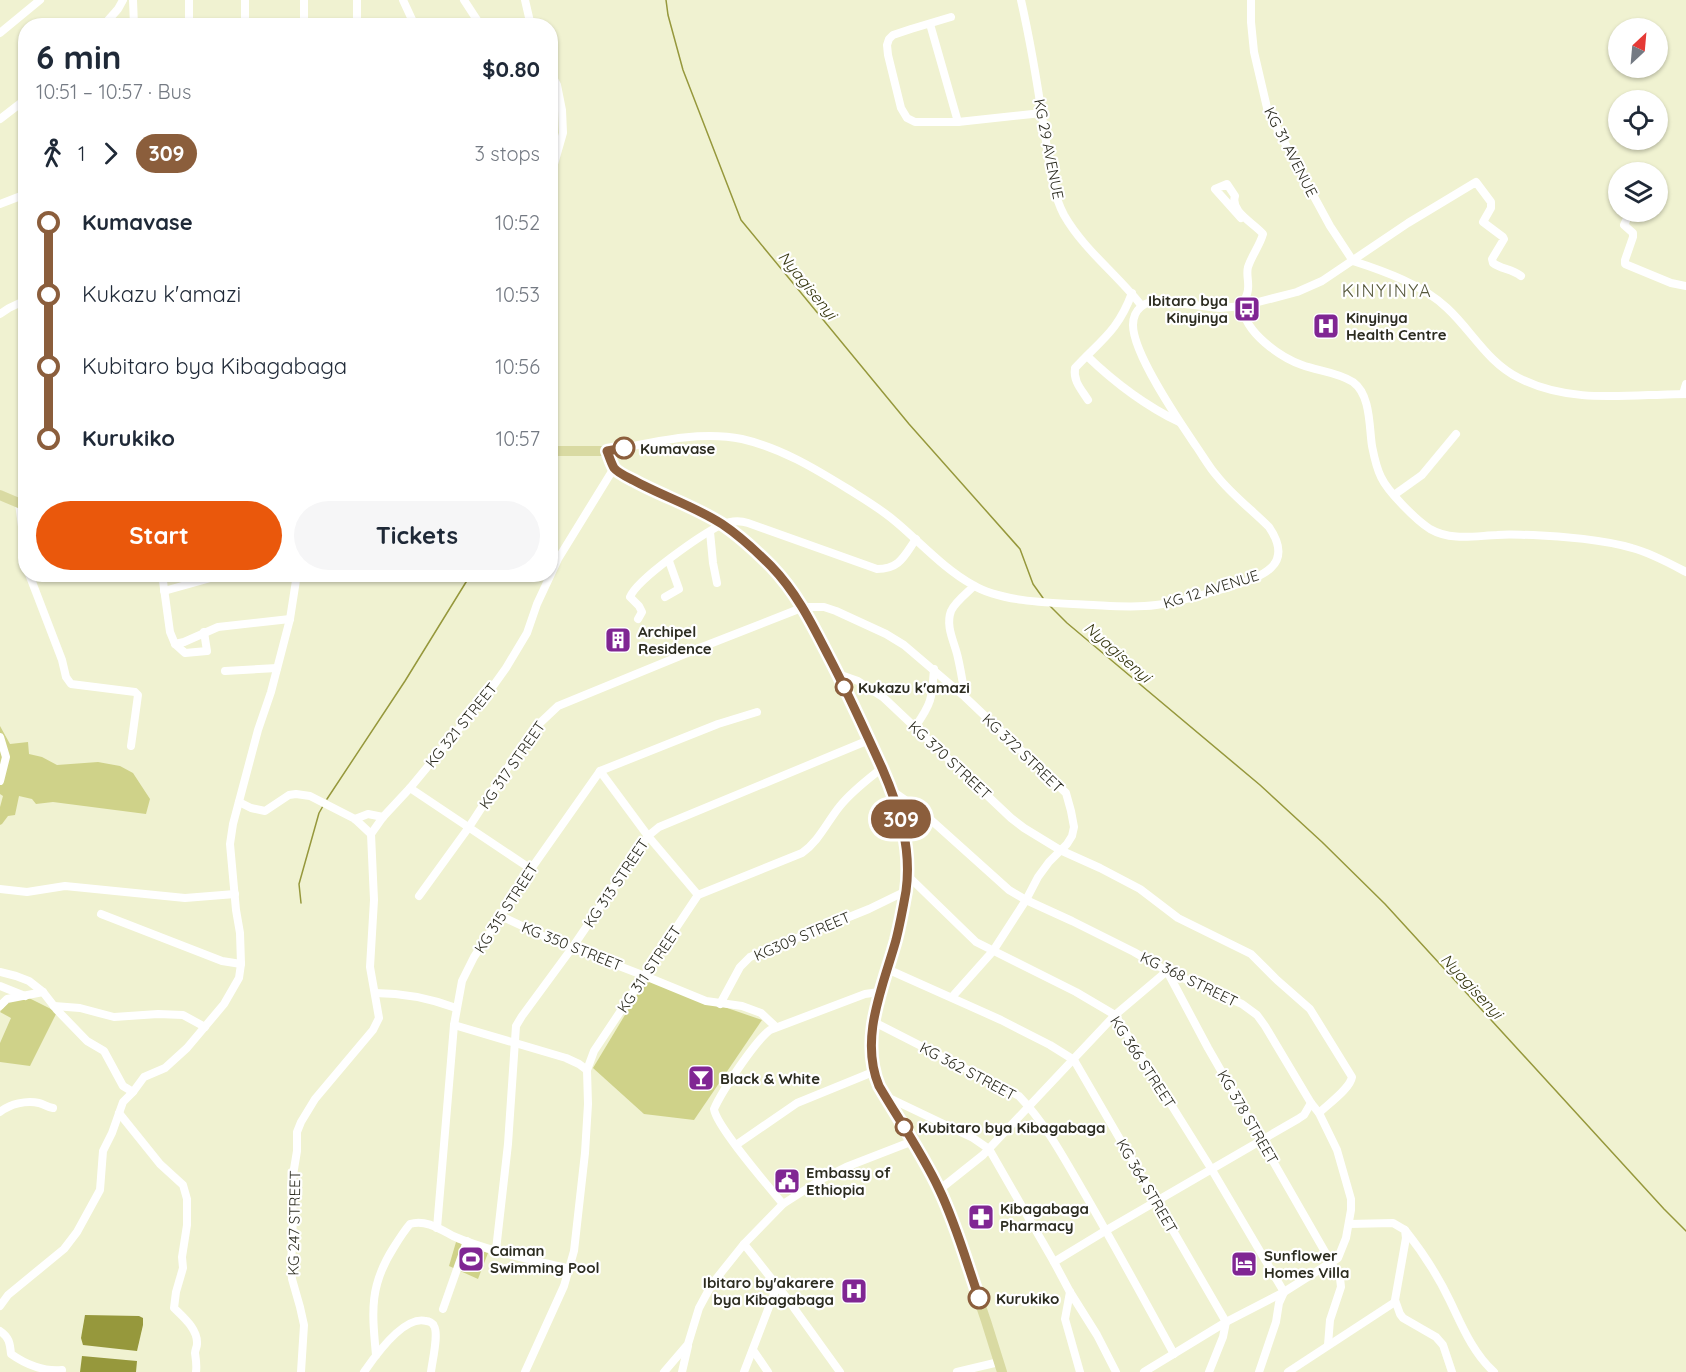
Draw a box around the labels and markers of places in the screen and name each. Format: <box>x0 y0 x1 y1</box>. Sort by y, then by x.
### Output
place label: Ibitaro bya Kinyinya <box>1148 291 1228 327</box>
bus stop icon: Ibitaro bya Kinyinya <box>1232 294 1262 324</box>
place label: Kinyinya Health Centre <box>1346 308 1447 344</box>
hospital icon: Kinyinya Health Centre <box>1311 311 1341 341</box>
marker: Kumavase <box>613 437 635 459</box>
place label: Kumavase <box>640 439 716 458</box>
place label: Archipel Residence <box>638 622 712 658</box>
building icon: Archipel Residence <box>603 625 633 655</box>
marker: Kukazu k'amazi <box>835 678 853 696</box>
place label: Kukazu k'amazi <box>858 678 970 697</box>
bar icon: Black & White <box>686 1063 716 1093</box>
place label: Black & White <box>720 1069 820 1088</box>
marker: Kubitaro bya Kibagabaga <box>895 1118 913 1136</box>
place label: Kubitaro bya Kibagabaga <box>918 1118 1105 1137</box>
place label: Embassy of Ethiopia <box>806 1163 891 1199</box>
public building icon: Embassy of Ethiopia <box>772 1166 802 1196</box>
place label: Kibagabaga Pharmacy <box>1000 1199 1089 1235</box>
pharmacy icon: Kibagabaga Pharmacy <box>966 1202 996 1232</box>
place label: Caiman Swimming Pool <box>490 1241 600 1277</box>
sports icon: Caiman Swimming Pool <box>456 1244 486 1274</box>
place label: Sunflower Homes Villa <box>1264 1246 1350 1282</box>
hotel icon: Sunflower Homes Villa <box>1229 1249 1259 1279</box>
place label: Ibitaro by'akarere bya Kibagabaga <box>703 1273 834 1309</box>
hospital icon: Ibitaro by'akarere bya Kibagabaga <box>839 1276 869 1306</box>
marker: Kurukiko <box>968 1287 990 1309</box>
place label: Kurukiko <box>996 1289 1059 1308</box>

